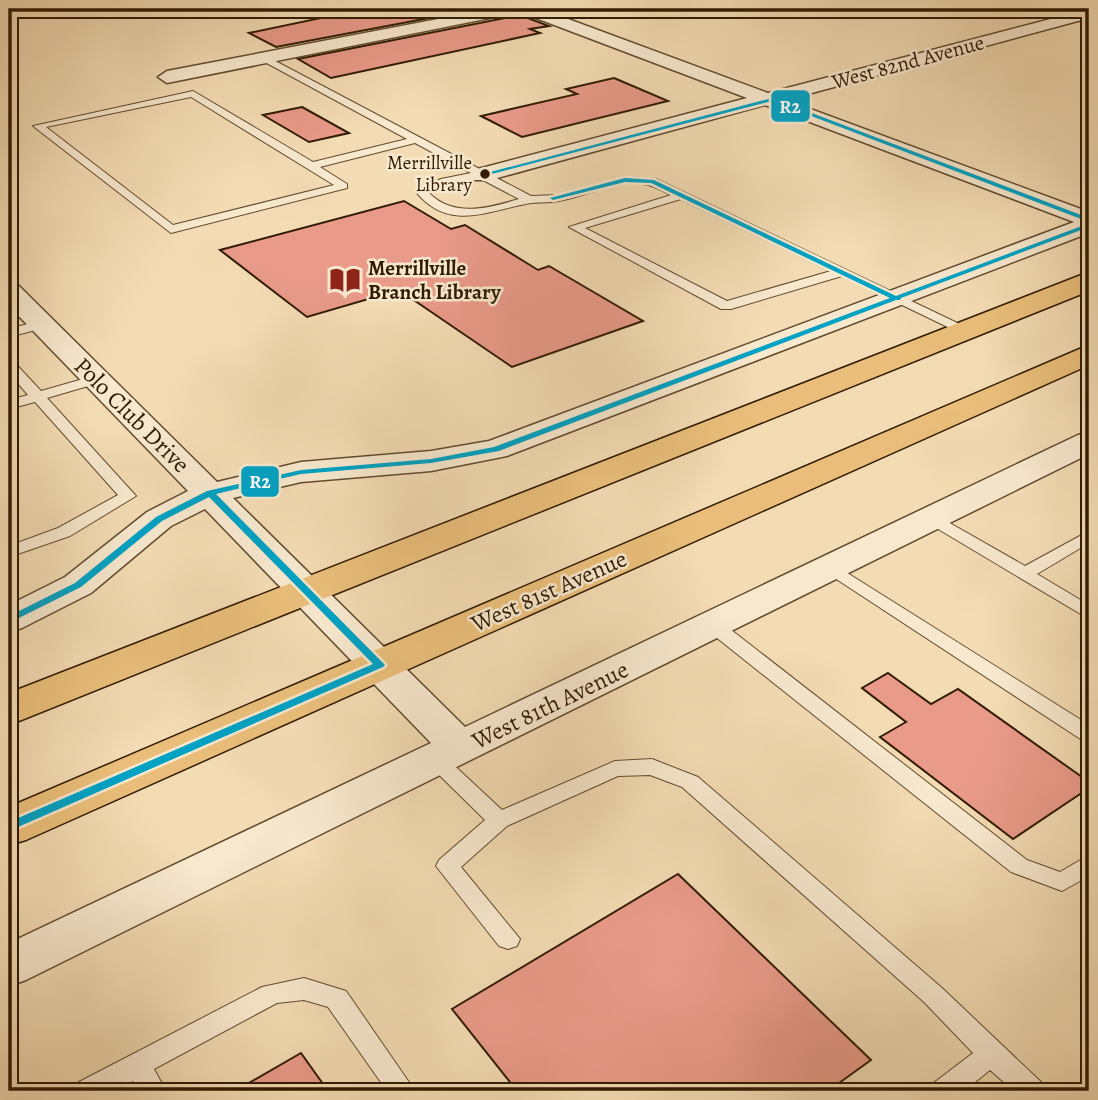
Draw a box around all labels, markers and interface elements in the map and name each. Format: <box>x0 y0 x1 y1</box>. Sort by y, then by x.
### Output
street label: West 82nd Avenue <box>828 28 987 96</box>
line badge: R2 <box>770 89 811 123</box>
text: R2 <box>779 94 801 120</box>
place label: Merrillville Library <box>387 150 473 198</box>
marker: Merrillville Library <box>478 167 492 181</box>
place label: Merrillville Branch Library <box>368 254 502 306</box>
library icon: Merrillville Branch Library <box>328 263 362 297</box>
street label: Polo Club Drive <box>67 350 197 480</box>
line badge: R2 <box>240 465 280 498</box>
text: R2 <box>249 469 271 495</box>
street label: West 81st Avenue <box>465 542 632 640</box>
street label: West 81th Avenue <box>465 653 634 757</box>

